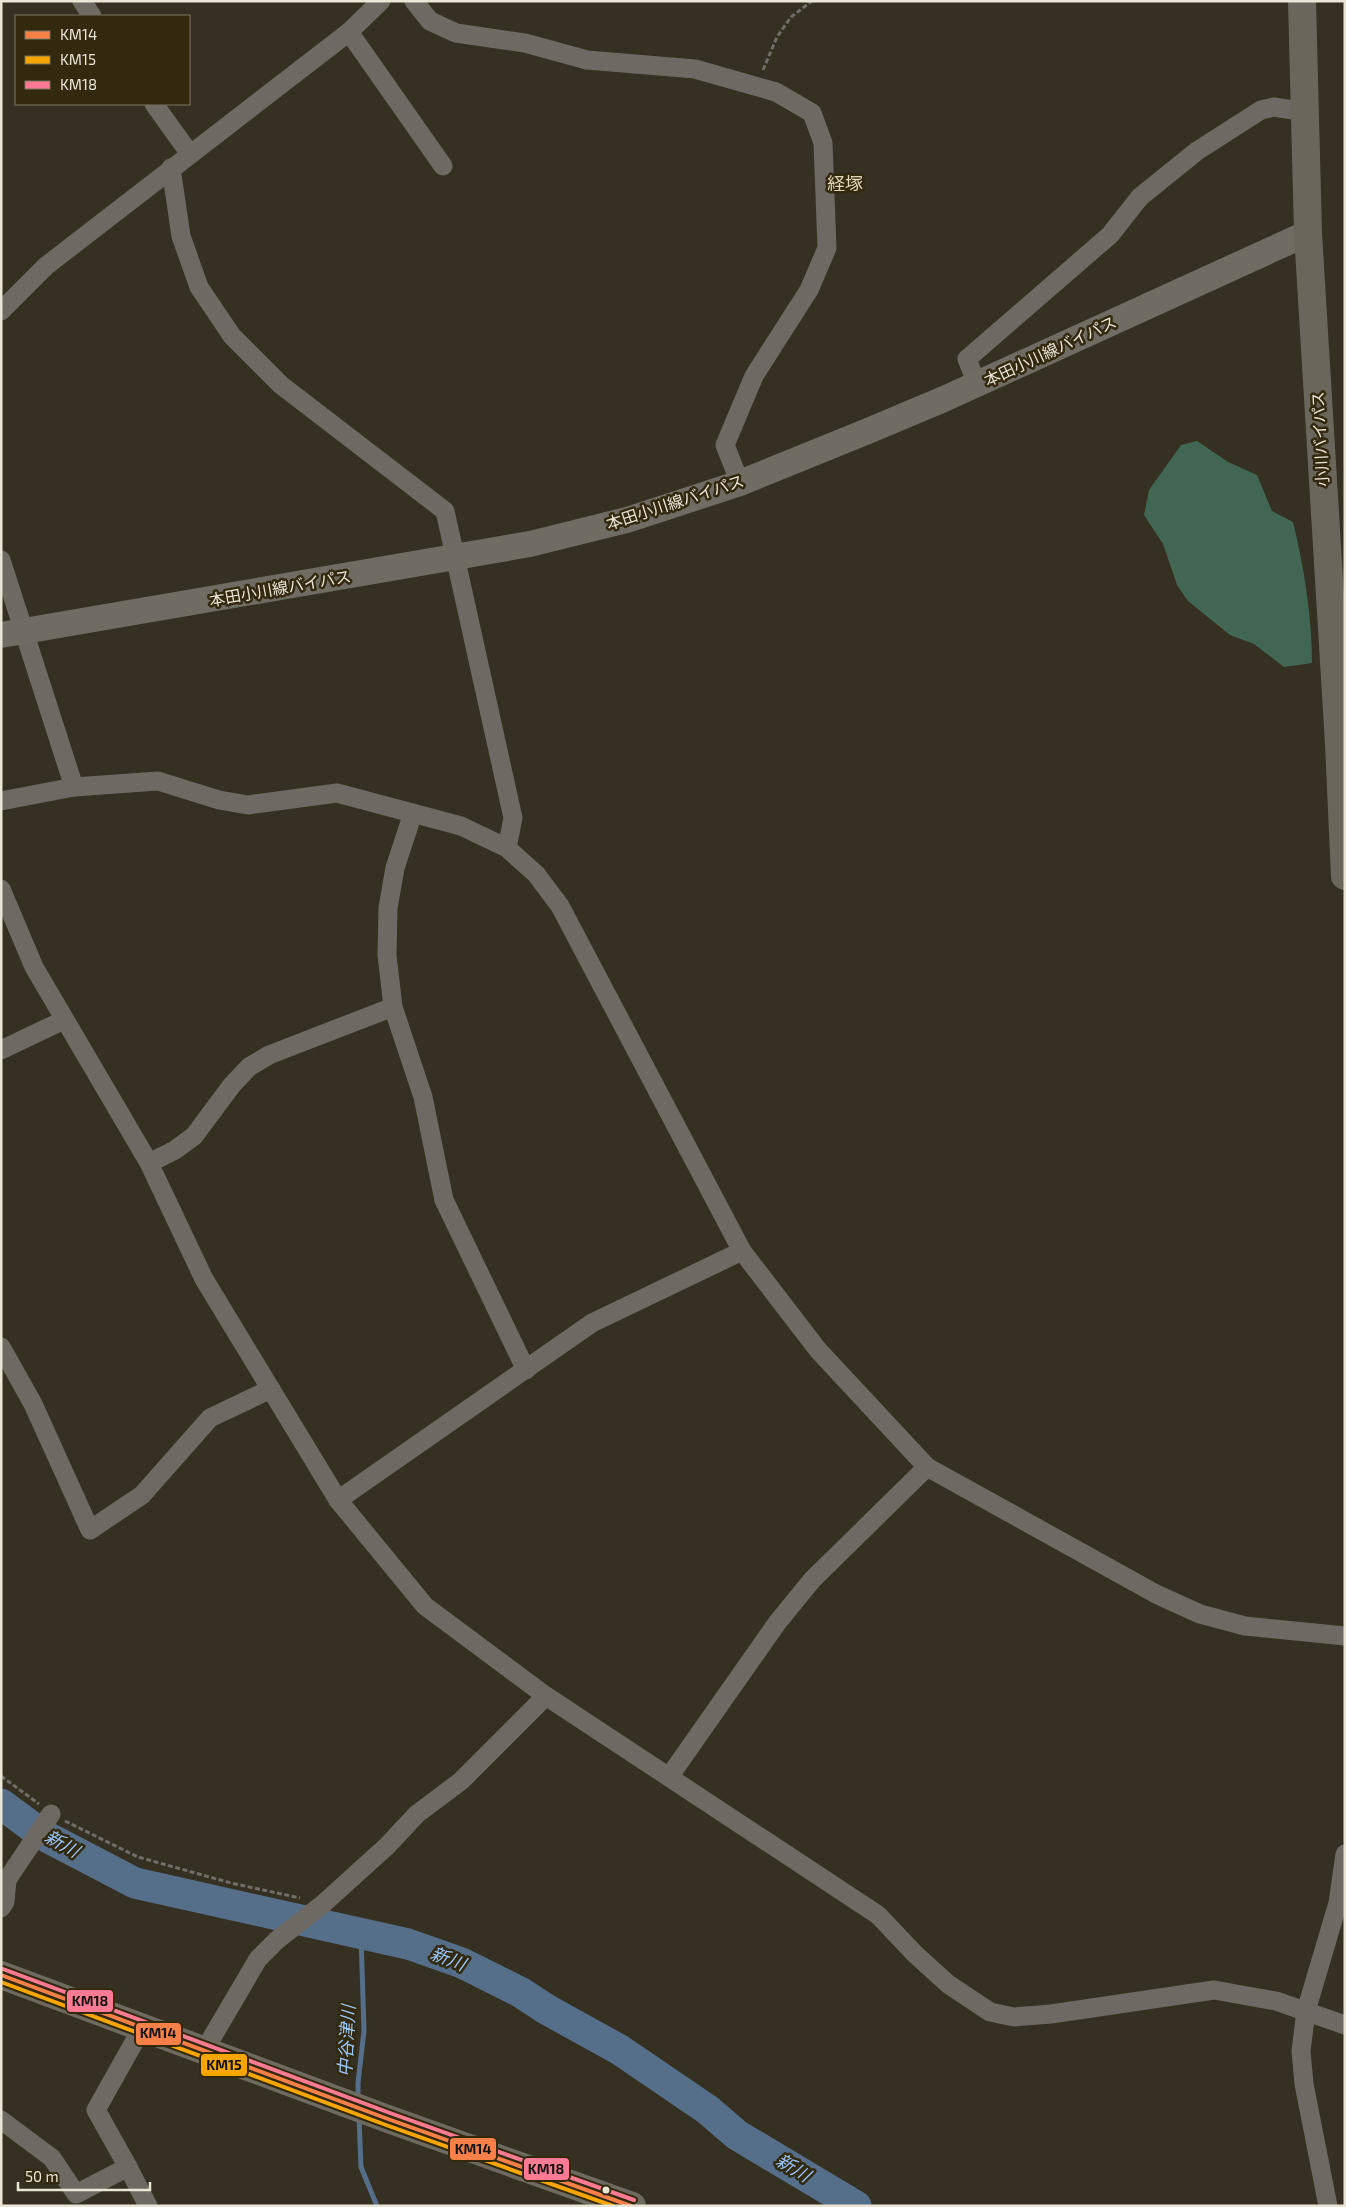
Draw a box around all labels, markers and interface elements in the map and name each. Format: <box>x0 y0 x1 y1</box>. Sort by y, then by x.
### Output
legend <box>15 15 190 105</box>
text: KM14 <box>60 25 97 43</box>
text: KM15 <box>60 50 96 68</box>
text: KM18 <box>60 75 97 93</box>
district label: 経塚 <box>827 172 863 194</box>
street label: 本田小川線バイパス <box>981 312 1119 390</box>
street label: 小川バイパス <box>1308 391 1331 487</box>
street label: 本田小川線バイパス <box>604 470 746 533</box>
street label: 本田小川線バイパス <box>208 566 352 609</box>
water label: 新川 <box>41 1825 85 1862</box>
water label: 新川 <box>428 1941 471 1976</box>
line badge: KM18 <box>66 1989 114 2013</box>
text: KM18 <box>72 1992 108 2009</box>
water label: 中谷津川 <box>333 2002 359 2077</box>
line badge: KM14 <box>135 2022 182 2046</box>
text: KM14 <box>140 2024 176 2041</box>
line badge: KM15 <box>200 2053 248 2077</box>
text: KM15 <box>206 2056 242 2073</box>
line badge: KM14 <box>449 2137 497 2161</box>
text: KM14 <box>455 2140 491 2157</box>
water label: 新川 <box>772 2148 816 2187</box>
line badge: KM18 <box>523 2157 570 2181</box>
scale bar <box>18 2160 150 2192</box>
text: KM18 <box>528 2160 564 2177</box>
text: 50 m <box>25 2167 59 2185</box>
unlabelled marker <box>601 2185 611 2195</box>

